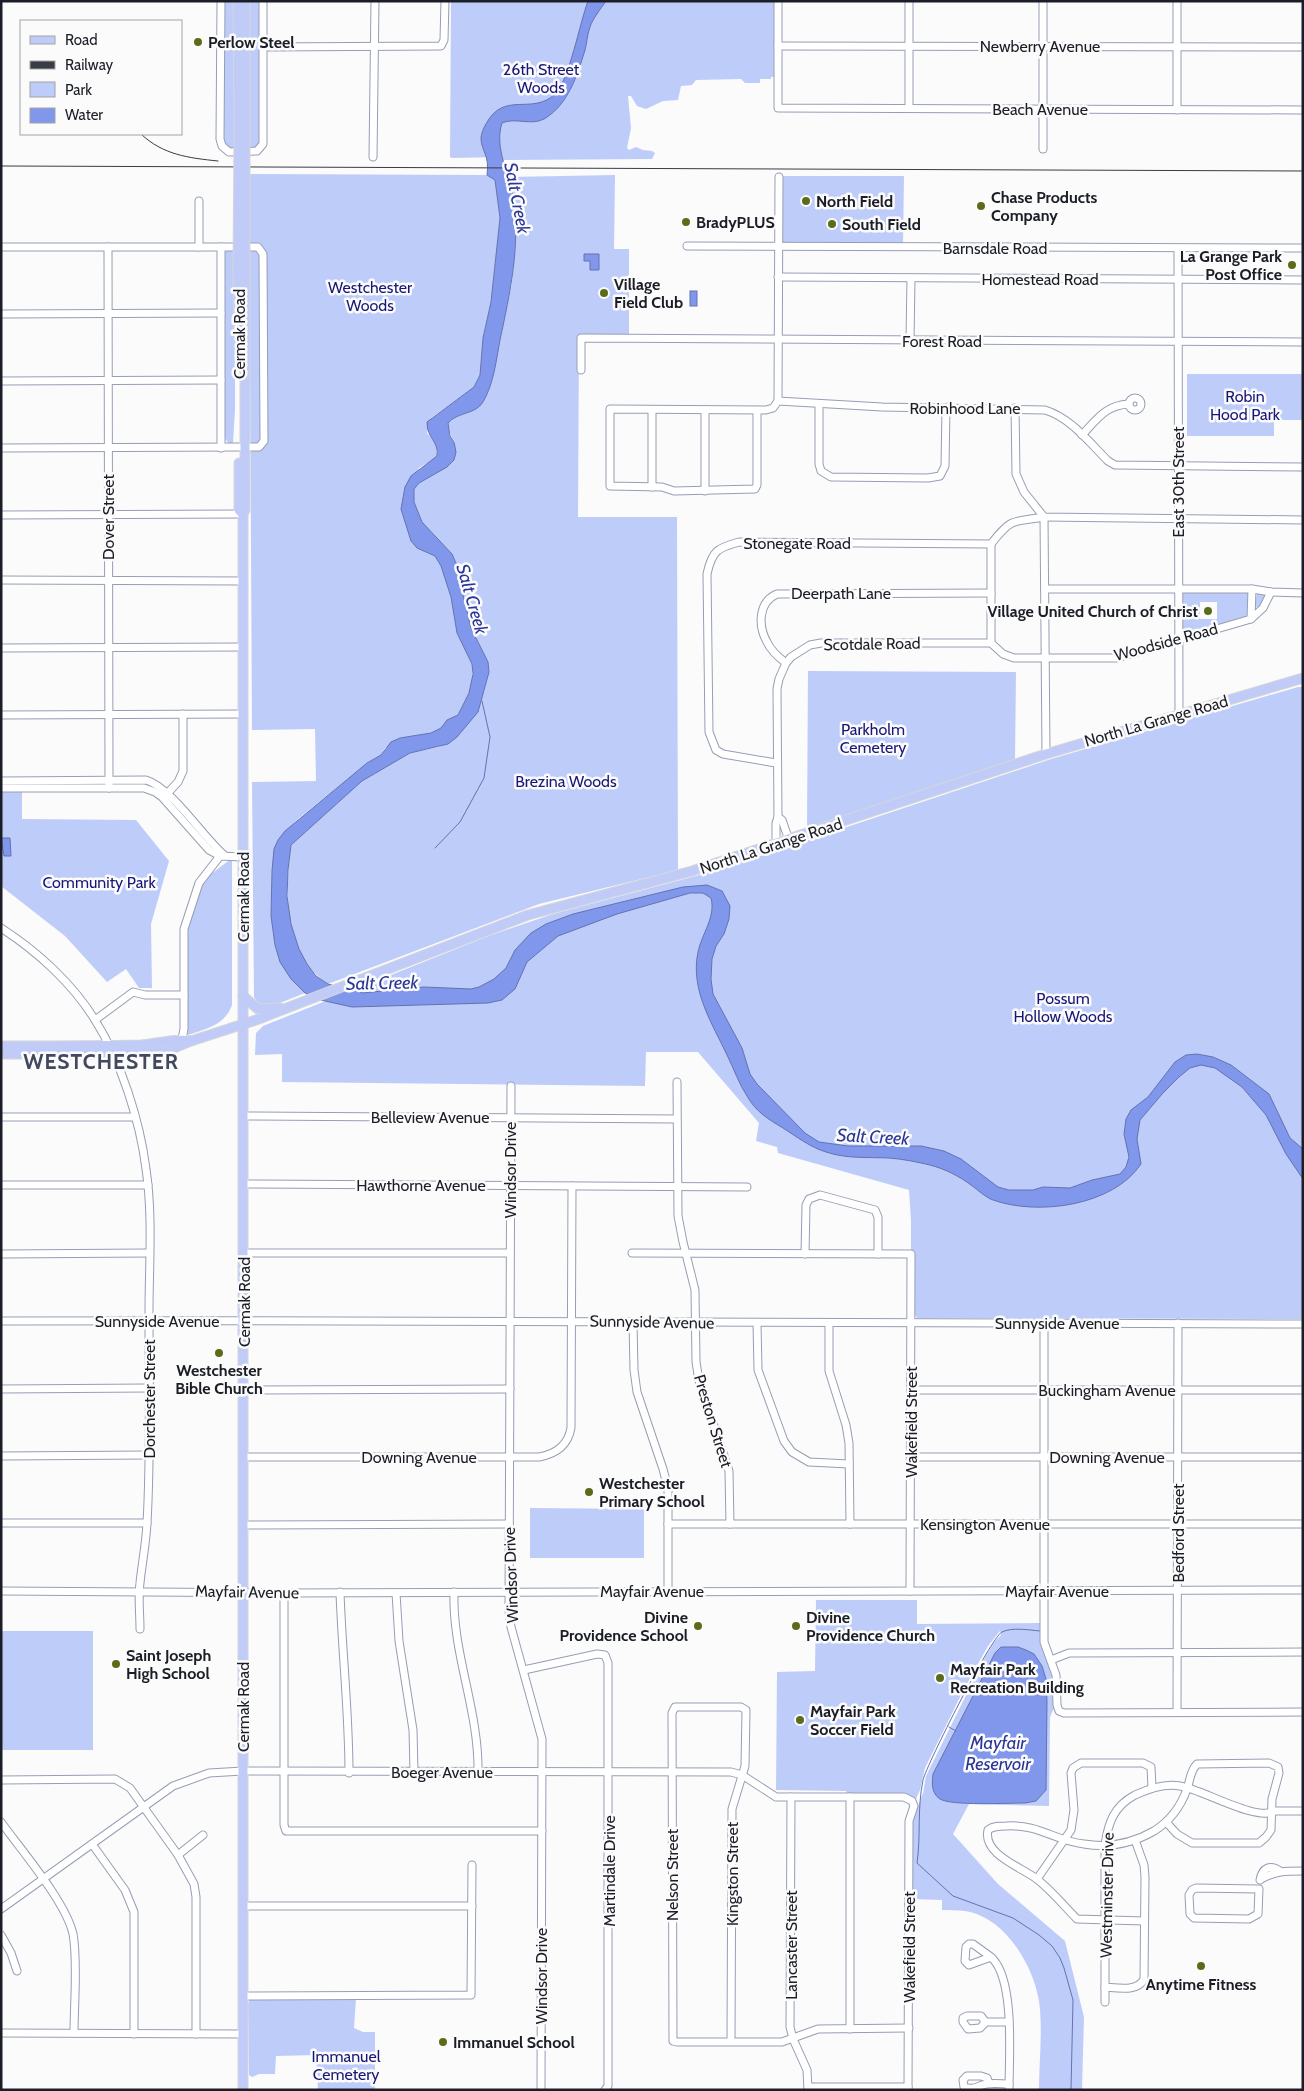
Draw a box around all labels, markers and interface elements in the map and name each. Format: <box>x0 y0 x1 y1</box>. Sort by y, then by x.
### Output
legend <box>20 20 182 135</box>
text: Road <box>65 31 98 49</box>
place label: Perlow Steel <box>208 33 295 52</box>
marker: Perlow Steel <box>192 36 204 48</box>
street label: Newberry Avenue <box>980 37 1100 56</box>
text: Railway <box>65 56 114 74</box>
park label: 26th Street Woods <box>503 60 580 97</box>
text: Park <box>65 81 92 99</box>
street label: Beach Avenue <box>992 100 1088 119</box>
text: Water <box>65 106 103 124</box>
water label: Salt Creek <box>499 160 535 237</box>
place label: Chase Products Company <box>991 188 1098 225</box>
place label: North Field <box>816 192 893 211</box>
marker: North Field <box>800 195 812 207</box>
marker: Chase Products Company <box>975 200 987 212</box>
place label: BradyPLUS <box>696 213 775 232</box>
place label: South Field <box>842 215 921 234</box>
marker: BradyPLUS <box>680 216 692 228</box>
marker: South Field <box>826 218 838 230</box>
street label: Barnsdale Road <box>943 239 1047 258</box>
place label: La Grange Park Post Office <box>1180 247 1282 284</box>
marker: La Grange Park Post Office <box>1286 259 1298 271</box>
street label: Homestead Road <box>981 270 1099 289</box>
place label: Village Field Club <box>614 275 683 312</box>
park label: Westchester Woods <box>328 278 413 315</box>
marker: Village Field Club <box>598 287 610 299</box>
street label: Cermak Road <box>230 289 249 379</box>
street label: Forest Road <box>902 332 982 351</box>
park label: Robin Hood Park <box>1210 387 1281 424</box>
street label: Robinhood Lane <box>910 399 1020 418</box>
street label: East 30th Street <box>1169 426 1188 537</box>
street label: Dover Street <box>99 473 118 560</box>
street label: Stonegate Road <box>743 534 851 553</box>
water label: Salt Creek <box>451 561 493 638</box>
street label: Deerpath Lane <box>791 584 891 603</box>
place label: Village United Church of Christ <box>988 602 1198 621</box>
marker: Village United Church of Christ <box>1202 605 1214 617</box>
street label: Woodside Road <box>1112 619 1220 665</box>
street label: Scotdale Road <box>823 634 921 654</box>
street label: North La Grange Road <box>1082 691 1230 751</box>
park label: Parkholm Cemetery <box>840 720 906 757</box>
park label: Brezina Woods <box>515 772 617 791</box>
street label: North La Grange Road <box>697 814 845 878</box>
street label: Cermak Road <box>234 852 253 942</box>
park label: Community Park <box>42 873 156 892</box>
water label: Salt Creek <box>346 971 420 995</box>
park label: Possum Hollow Woods <box>1014 989 1113 1026</box>
district label: WESTCHESTER <box>23 1049 179 1074</box>
street label: Belleview Avenue <box>371 1108 489 1127</box>
street label: Windsor Drive <box>501 1122 520 1218</box>
water label: Salt Creek <box>836 1124 911 1150</box>
street label: Hawthorne Avenue <box>356 1176 486 1195</box>
street label: Cermak Road <box>235 1257 254 1347</box>
street label: Sunnyside Avenue <box>589 1311 715 1333</box>
street label: Sunnyside Avenue <box>95 1312 219 1331</box>
street label: Sunnyside Avenue <box>995 1314 1119 1333</box>
street label: Dorchester Street <box>140 1339 159 1459</box>
marker: Westchester Bible Church <box>213 1347 225 1359</box>
place label: Westchester Bible Church <box>175 1361 263 1398</box>
street label: Wakefield Street <box>902 1366 921 1478</box>
street label: Preston Street <box>690 1372 736 1470</box>
street label: Buckingham Avenue <box>1038 1381 1176 1400</box>
street label: Downing Avenue <box>361 1448 477 1467</box>
street label: Downing Avenue <box>1049 1448 1165 1467</box>
place label: Westchester Primary School <box>599 1474 705 1511</box>
street label: Bedford Street <box>1169 1483 1188 1583</box>
marker: Westchester Primary School <box>583 1486 595 1498</box>
street label: Kensington Avenue <box>920 1515 1050 1534</box>
street label: Windsor Drive <box>500 1527 522 1623</box>
street label: Mayfair Avenue <box>195 1582 299 1602</box>
street label: Mayfair Avenue <box>600 1582 704 1601</box>
street label: Mayfair Avenue <box>1005 1582 1109 1601</box>
place label: Divine Providence School <box>560 1608 688 1645</box>
place label: Divine Providence Church <box>806 1608 935 1645</box>
marker: Divine Providence School <box>692 1620 704 1632</box>
marker: Divine Providence Church <box>790 1620 802 1632</box>
place label: Saint Joseph High School <box>126 1646 211 1683</box>
marker: Saint Joseph High School <box>110 1658 122 1670</box>
place label: Mayfair Park Recreation Building <box>950 1660 1084 1697</box>
street label: Cermak Road <box>234 1662 253 1752</box>
marker: Mayfair Park Recreation Building <box>934 1672 946 1684</box>
place label: Mayfair Park Soccer Field <box>810 1702 896 1739</box>
marker: Mayfair Park Soccer Field <box>794 1714 806 1726</box>
water label: Mayfair Reservoir <box>965 1732 1032 1775</box>
street label: Boeger Avenue <box>391 1763 493 1782</box>
street label: Martindale Drive <box>600 1815 619 1927</box>
street label: Kingston Street <box>723 1821 742 1926</box>
street label: Nelson Street <box>663 1828 682 1921</box>
street label: Westminster Drive <box>1096 1832 1118 1958</box>
street label: Lancaster Street <box>782 1890 801 2000</box>
street label: Wakefield Street <box>900 1891 919 2003</box>
street label: Windsor Drive <box>532 1928 551 2024</box>
marker: Anytime Fitness <box>1195 1960 1207 1972</box>
place label: Anytime Fitness <box>1146 1975 1256 1994</box>
place label: Immanuel School <box>453 2033 575 2052</box>
marker: Immanuel School <box>437 2036 449 2048</box>
park label: Immanuel Cemetery <box>312 2047 381 2084</box>

